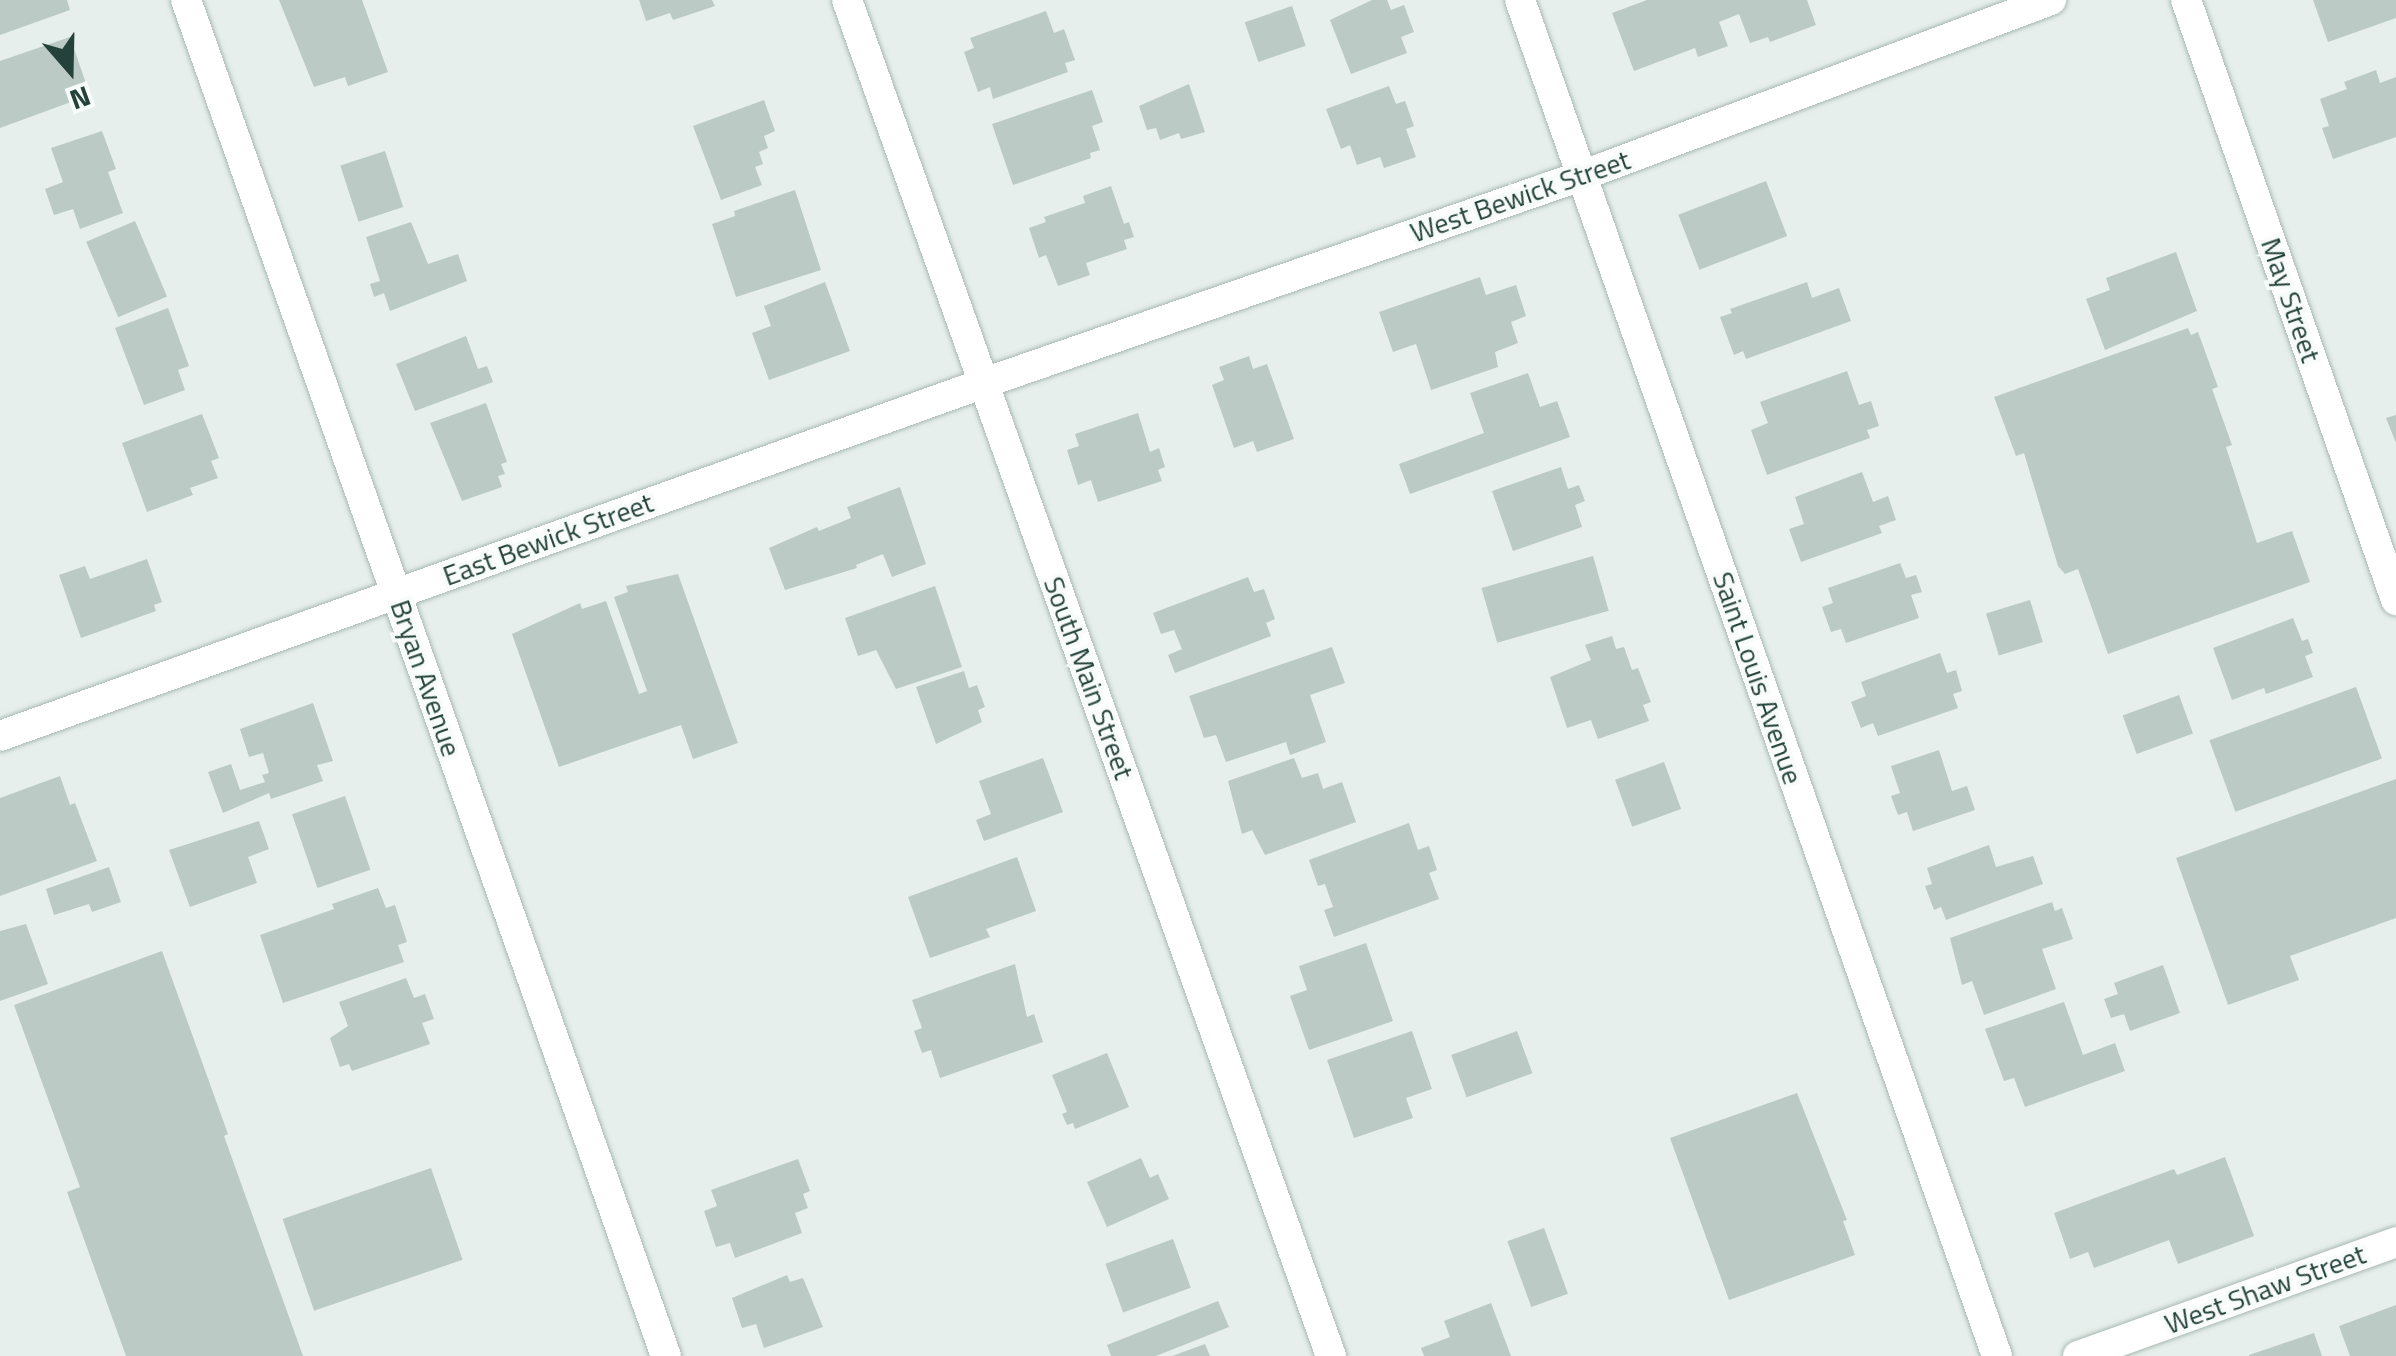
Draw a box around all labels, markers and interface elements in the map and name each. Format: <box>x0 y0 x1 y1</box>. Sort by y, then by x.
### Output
north arrow <box>20 20 120 120</box>
text: N <box>64 75 97 122</box>
street label: West Bewick Street <box>1406 143 1634 249</box>
street label: May Street <box>2254 233 2328 367</box>
street label: East Bewick Street <box>438 485 658 593</box>
street label: Saint Louis Avenue <box>1706 568 1810 788</box>
street label: South Main Street <box>1037 572 1141 784</box>
street label: Bryan Avenue <box>384 595 468 761</box>
street label: West Shaw Street <box>2160 1237 2370 1341</box>

